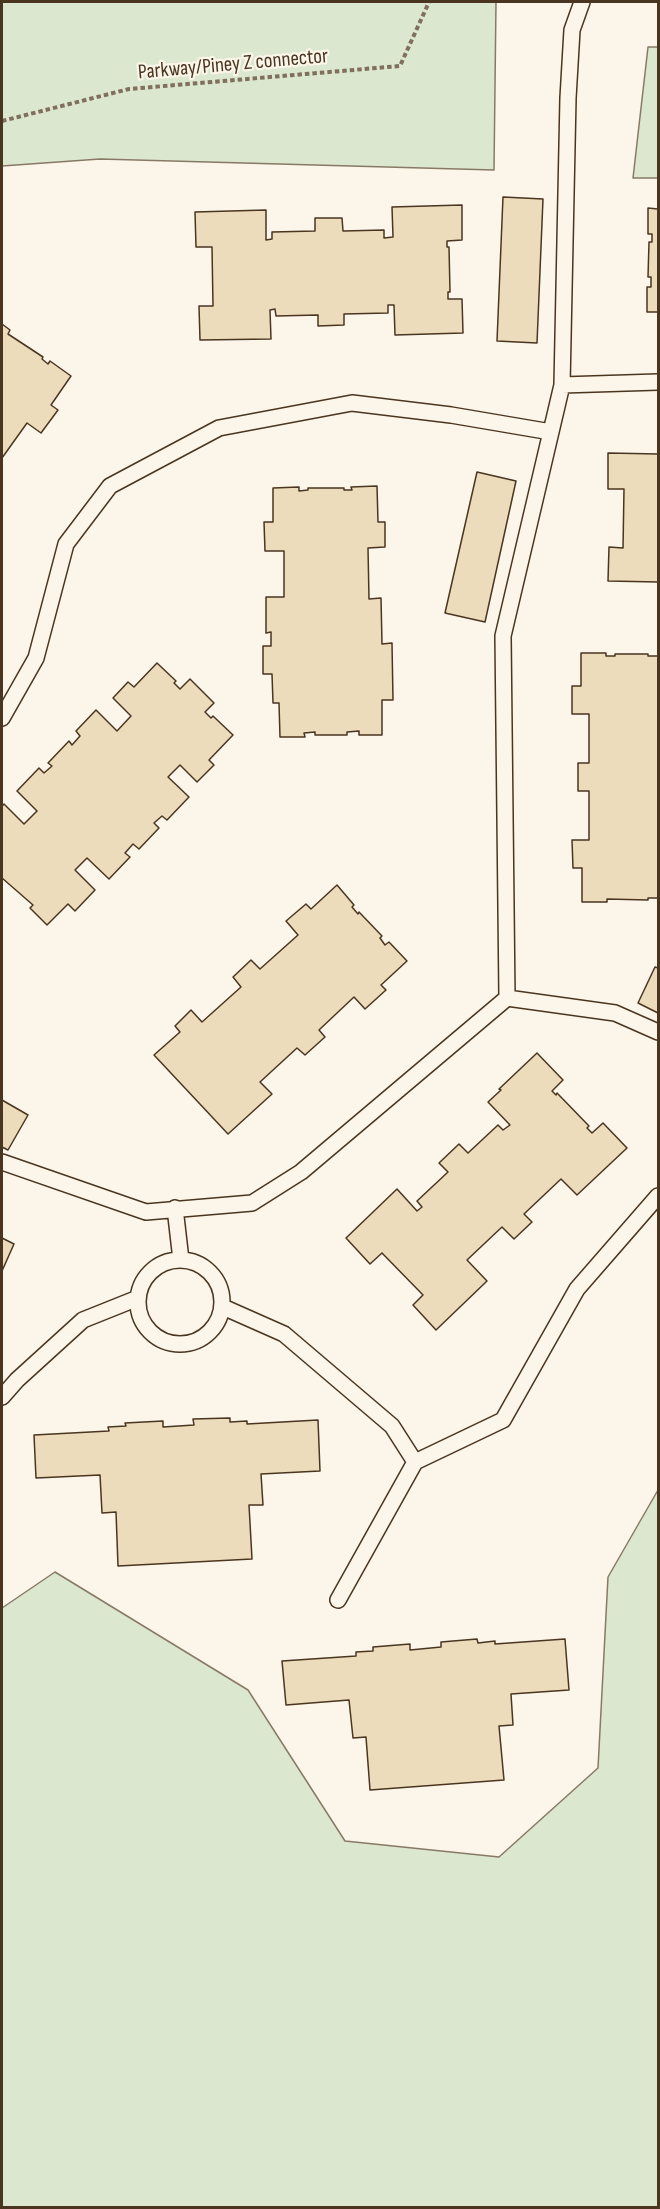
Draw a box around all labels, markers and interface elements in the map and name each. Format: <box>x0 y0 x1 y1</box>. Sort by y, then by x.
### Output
street label: Parkway/Piney Z connector <box>137 44 329 86</box>

